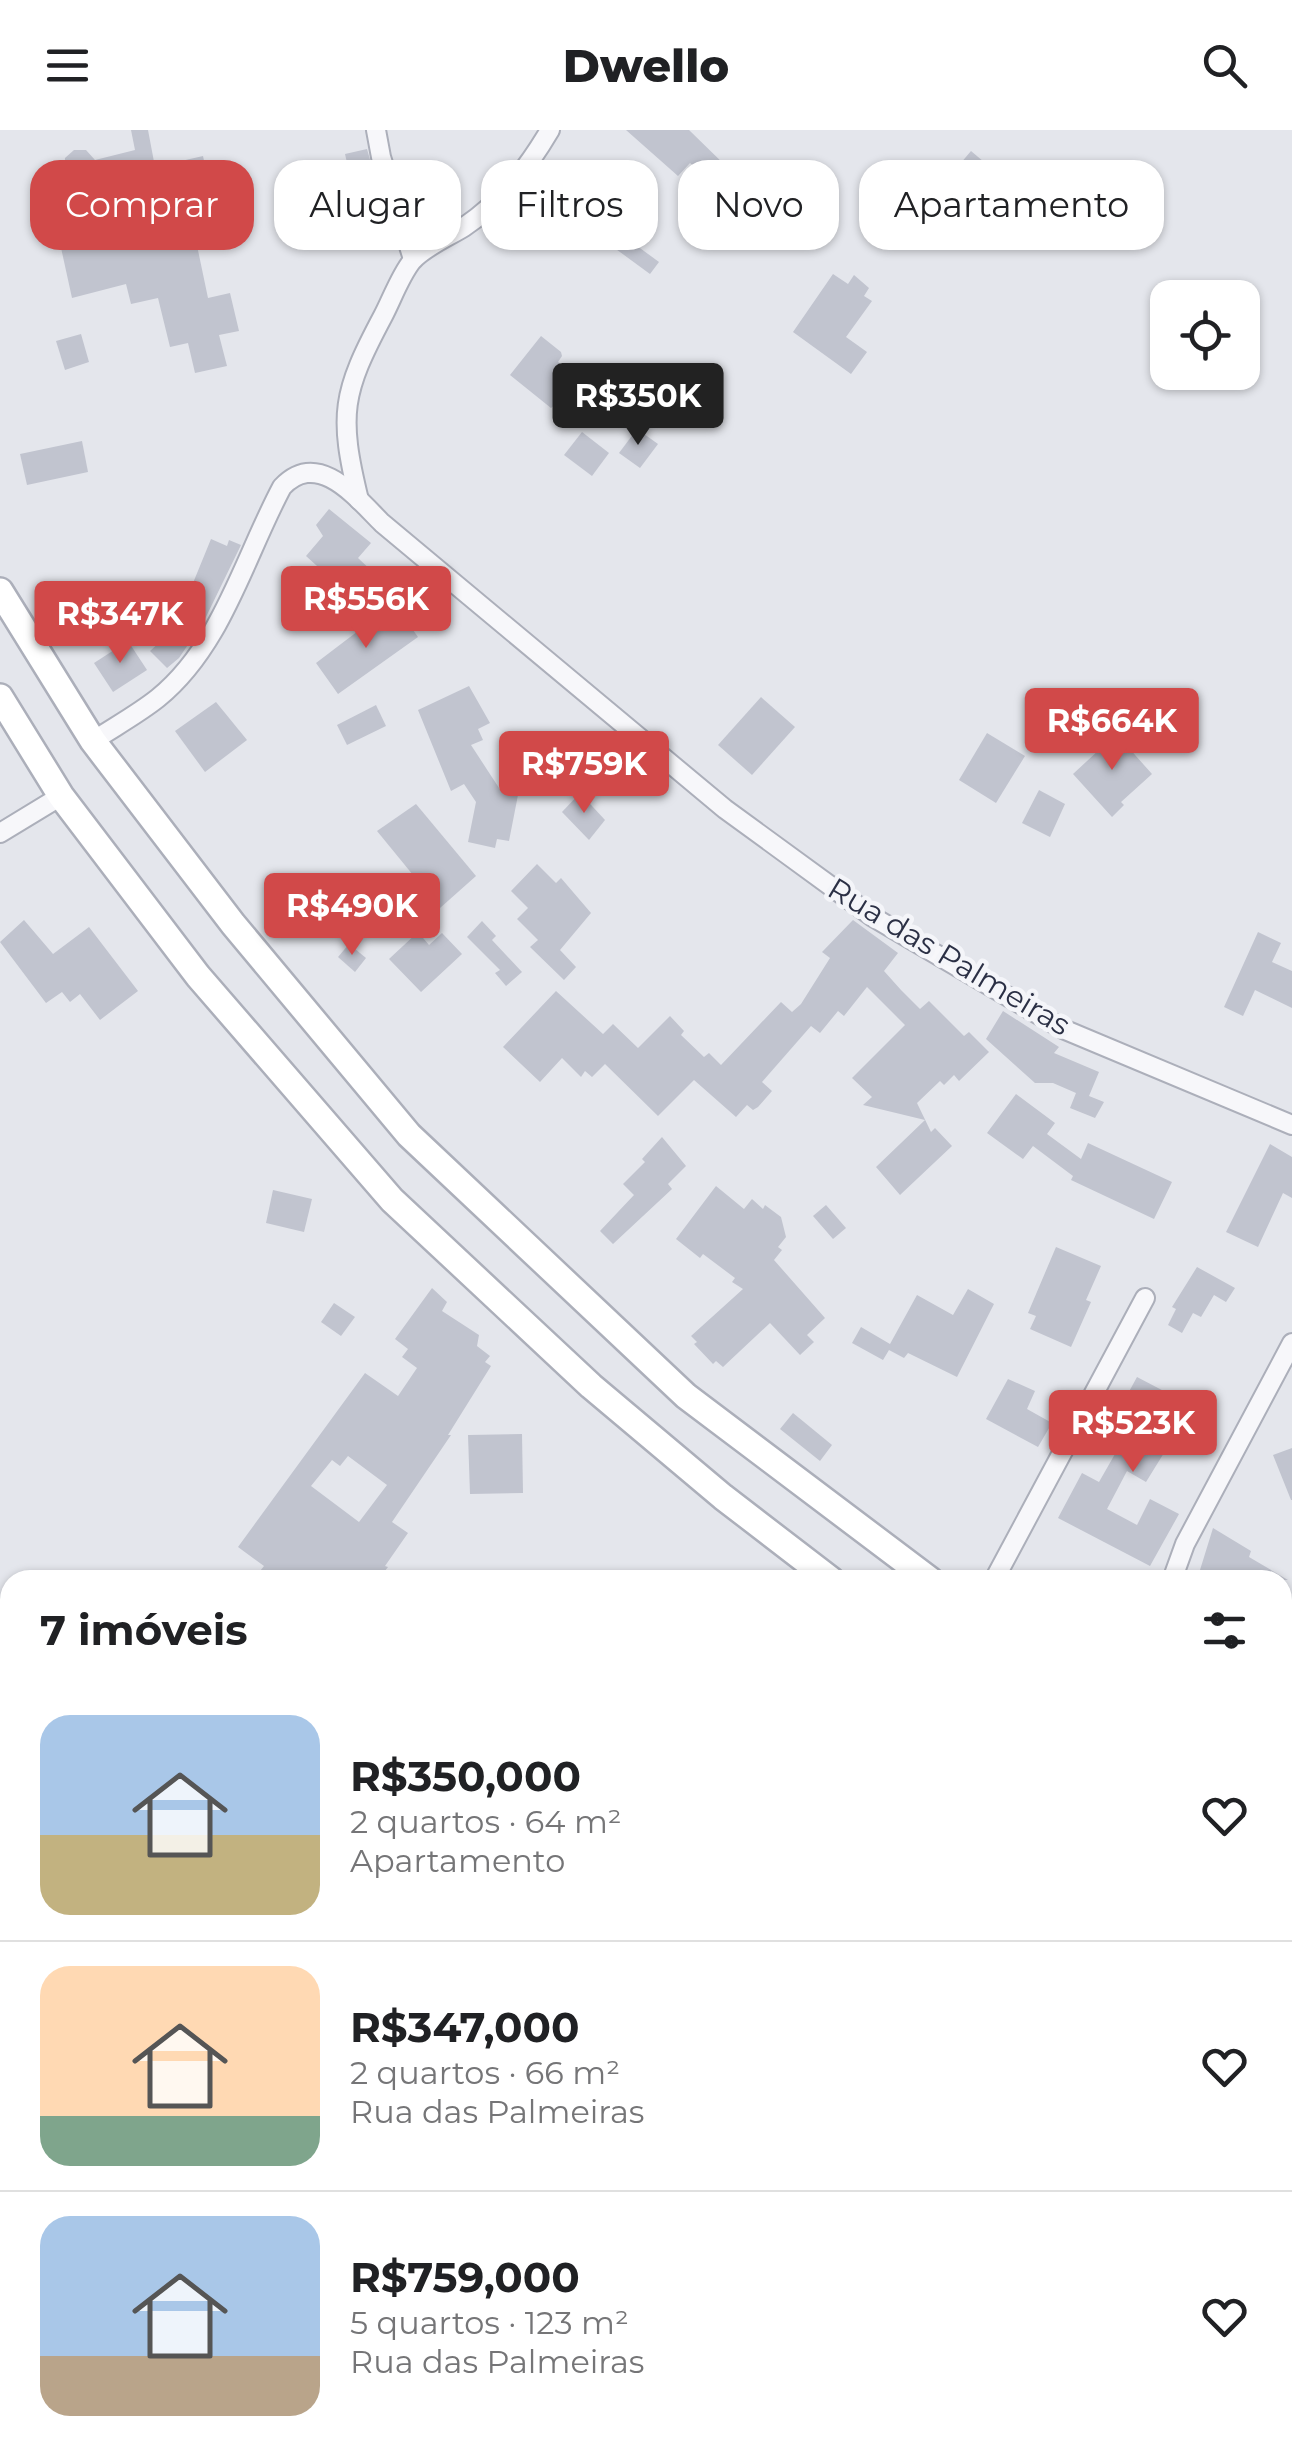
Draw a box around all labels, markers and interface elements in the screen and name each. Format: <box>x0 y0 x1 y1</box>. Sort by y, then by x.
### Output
icon: menu <box>40 38 95 93</box>
text: Dwello <box>563 38 729 93</box>
icon: search <box>1197 38 1252 93</box>
chip: Comprar <box>30 160 254 250</box>
chip: Alugar <box>274 160 461 250</box>
chip: Filtros <box>481 160 658 250</box>
chip: Novo <box>678 160 839 250</box>
chip: Apartamento <box>859 160 1164 250</box>
map controls <box>1150 280 1260 390</box>
button: locate <box>1150 280 1260 390</box>
pin: R$350K <box>557 363 719 448</box>
text: R$350K <box>575 376 701 415</box>
pin: R$556K <box>285 566 447 651</box>
text: R$556K <box>303 579 429 618</box>
pin: R$347K <box>39 581 201 666</box>
text: R$347K <box>56 594 184 633</box>
pin: R$664K <box>1031 688 1193 773</box>
text: R$664K <box>1047 701 1177 740</box>
pin: R$759K <box>503 731 665 816</box>
text: R$759K <box>521 744 647 783</box>
street label: Rua das Palmeiras <box>821 870 1077 1044</box>
pin: R$490K <box>271 873 433 958</box>
text: R$490K <box>286 886 418 925</box>
pin: R$523K <box>1052 1390 1214 1475</box>
text: R$523K <box>1071 1403 1195 1442</box>
icon: filters <box>1197 1603 1252 1658</box>
text: 7 imóveis <box>40 1604 248 1656</box>
text: R$350,000 <box>350 1750 581 1802</box>
icon: home <box>120 1755 240 1875</box>
icon: heart <box>1197 1788 1252 1843</box>
text: 2 quartos · 64 m² <box>350 1802 622 1841</box>
text: Apartamento <box>350 1841 565 1880</box>
text: R$347,000 <box>350 2001 580 2053</box>
icon: home <box>120 2006 240 2126</box>
icon: heart <box>1197 2039 1252 2094</box>
text: 2 quartos · 66 m² <box>350 2053 620 2092</box>
text: Rua das Palmeiras <box>350 2092 644 2131</box>
text: R$759,000 <box>350 2251 580 2303</box>
icon: home <box>120 2256 240 2376</box>
icon: heart <box>1197 2289 1252 2344</box>
text: 5 quartos · 123 m² <box>350 2303 629 2342</box>
text: Rua das Palmeiras <box>350 2342 644 2381</box>

